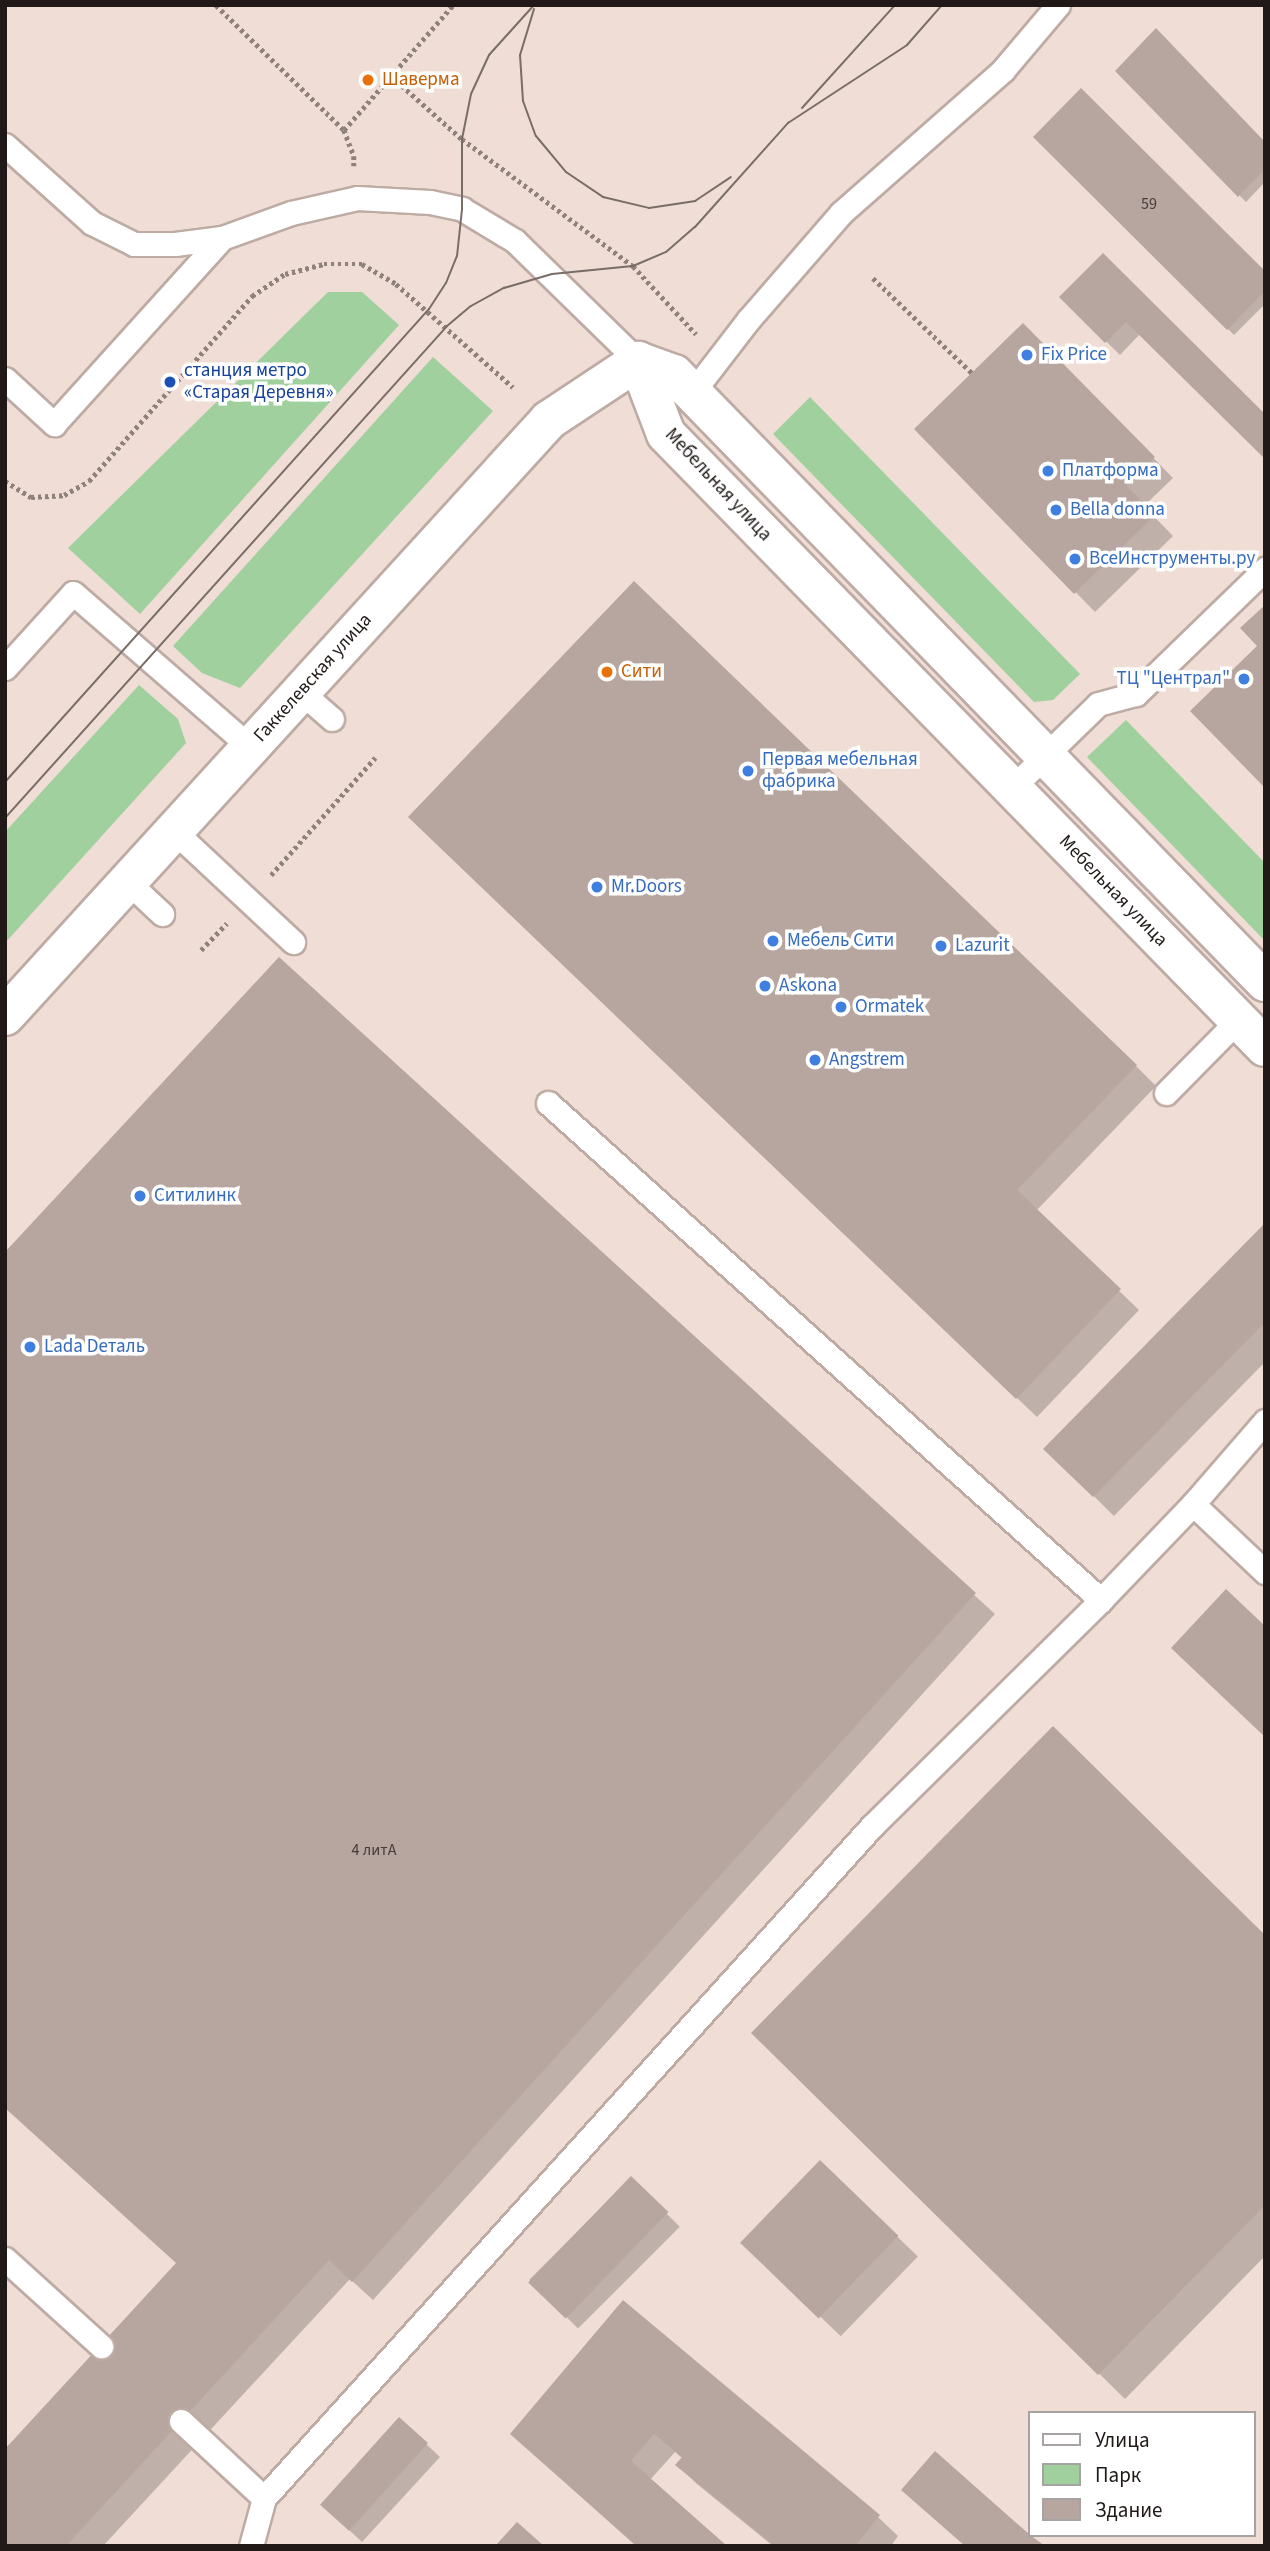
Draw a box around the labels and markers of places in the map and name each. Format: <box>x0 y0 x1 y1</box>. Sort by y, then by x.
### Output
place label: Шаверма <box>382 69 459 91</box>
marker: Шаверма <box>360 72 376 88</box>
place label: Fix Price <box>1041 344 1107 366</box>
marker: Fix Price <box>1019 347 1035 363</box>
place label: станция метро «Старая Деревня» <box>184 360 334 404</box>
marker: станция метро «Старая Деревня» <box>162 374 178 390</box>
place label: Платформа <box>1062 460 1159 482</box>
marker: Платформа <box>1040 463 1056 479</box>
place label: Bella donna <box>1070 499 1165 521</box>
marker: Bella donna <box>1048 502 1064 518</box>
place label: ВсеИнструменты.ру <box>1089 548 1255 570</box>
marker: ВсеИнструменты.ру <box>1067 551 1083 567</box>
place label: Сити <box>621 661 662 683</box>
marker: Сити <box>599 664 615 680</box>
place label: ТЦ "Централ" <box>1117 668 1230 690</box>
marker: ТЦ "Централ" <box>1236 671 1252 687</box>
place label: Первая мебельная фабрика <box>762 749 918 793</box>
marker: Первая мебельная фабрика <box>740 763 756 779</box>
place label: Mr.Doors <box>611 876 682 898</box>
marker: Mr.Doors <box>589 879 605 895</box>
place label: Мебель Сити <box>787 930 894 952</box>
marker: Мебель Сити <box>765 933 781 949</box>
place label: Lazurit <box>955 935 1010 957</box>
marker: Lazurit <box>933 938 949 954</box>
place label: Askona <box>779 975 837 997</box>
marker: Askona <box>757 978 773 994</box>
place label: Ormatek <box>855 996 924 1018</box>
marker: Ormatek <box>833 999 849 1015</box>
place label: Angstrem <box>829 1049 905 1071</box>
marker: Angstrem <box>807 1052 823 1068</box>
place label: Ситилинк <box>154 1185 236 1207</box>
marker: Ситилинк <box>132 1188 148 1204</box>
place label: Lada Dеталь <box>44 1336 145 1358</box>
marker: Lada Dеталь <box>22 1339 38 1355</box>

